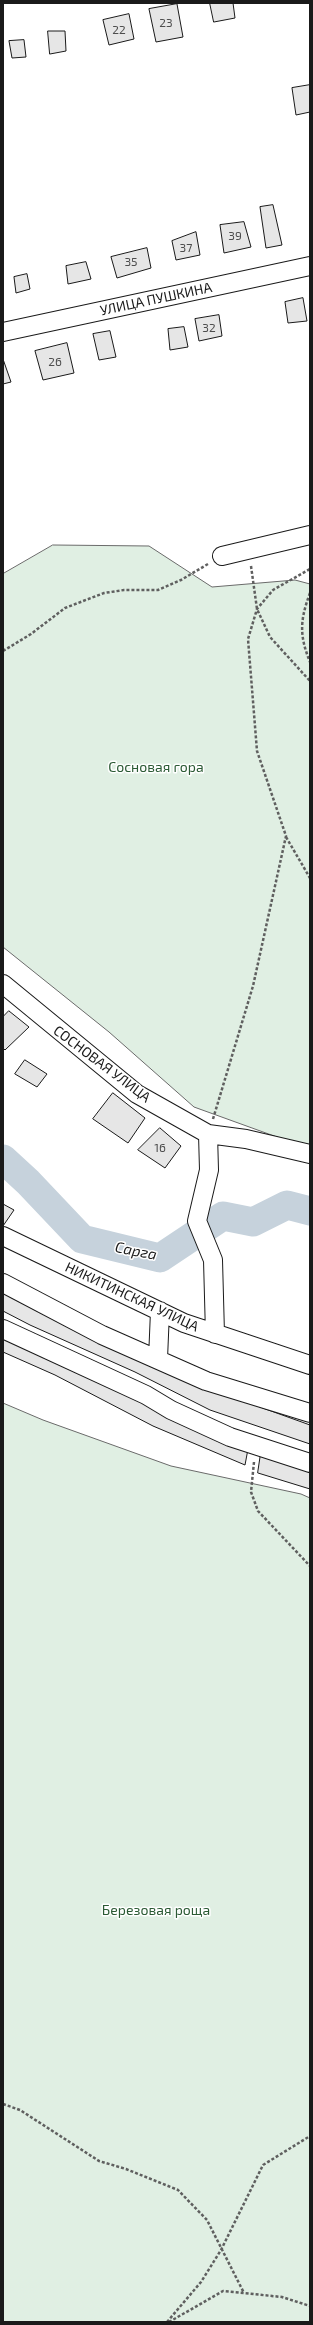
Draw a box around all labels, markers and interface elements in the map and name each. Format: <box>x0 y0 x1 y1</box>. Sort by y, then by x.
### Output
house number: 23 <box>159 16 173 30</box>
house number: 22 <box>112 23 126 37</box>
house number: 39 <box>228 229 242 243</box>
house number: 37 <box>180 241 192 255</box>
house number: 35 <box>124 255 138 269</box>
street label: УЛИЦА ПУШКИНА <box>99 279 213 319</box>
house number: 32 <box>202 321 216 335</box>
house number: 26 <box>48 355 62 369</box>
park label: Сосновая гора <box>108 759 204 775</box>
street label: СОСНОВАЯ УЛИЦА <box>50 1022 154 1106</box>
house number: 16 <box>154 1141 166 1155</box>
water label: Сарга <box>114 1238 158 1264</box>
street label: НИКИТИНСКАЯ УЛИЦА <box>63 1259 201 1335</box>
park label: Березовая роща <box>102 1902 210 1918</box>

